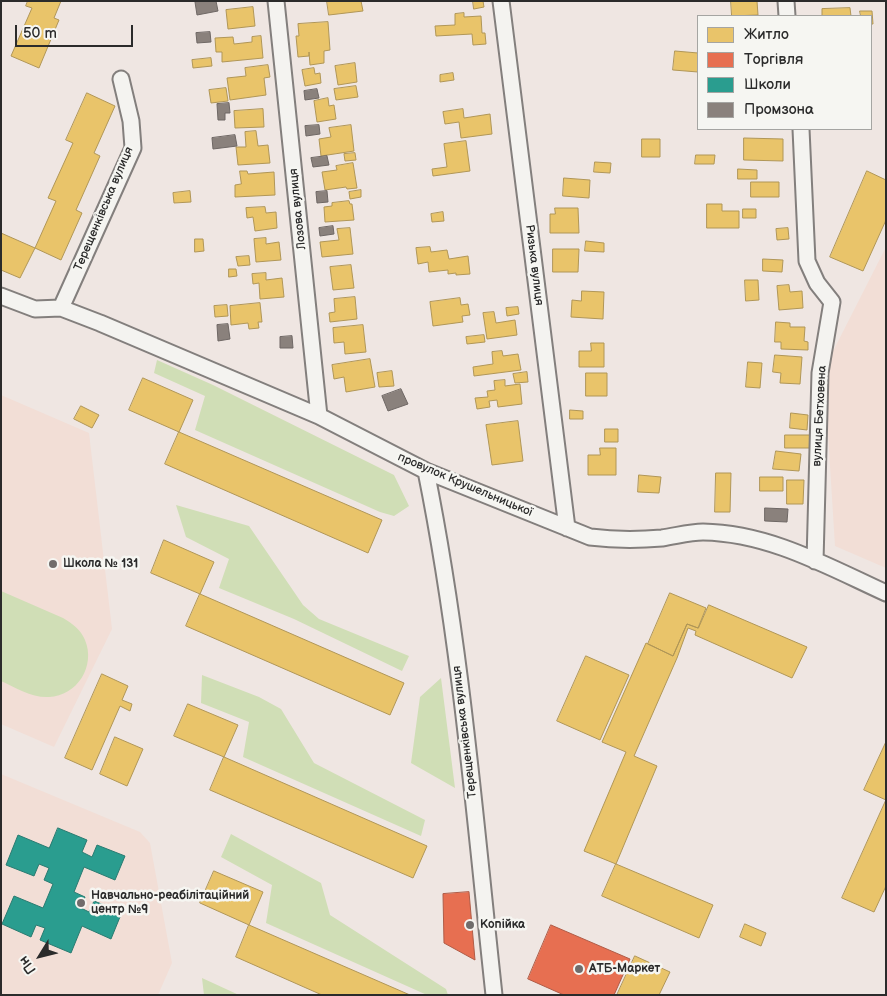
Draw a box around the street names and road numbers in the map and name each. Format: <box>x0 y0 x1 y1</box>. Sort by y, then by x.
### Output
street label: Терещенківська вулиця <box>71 145 137 273</box>
street label: Лозова вулиця <box>287 168 309 250</box>
street label: Ризька вулиця <box>522 224 546 306</box>
street label: вулиця Бетховена <box>810 365 830 467</box>
street label: провулок Крушельницької <box>395 450 535 520</box>
street label: Терещенківська вулиця <box>450 665 480 799</box>

